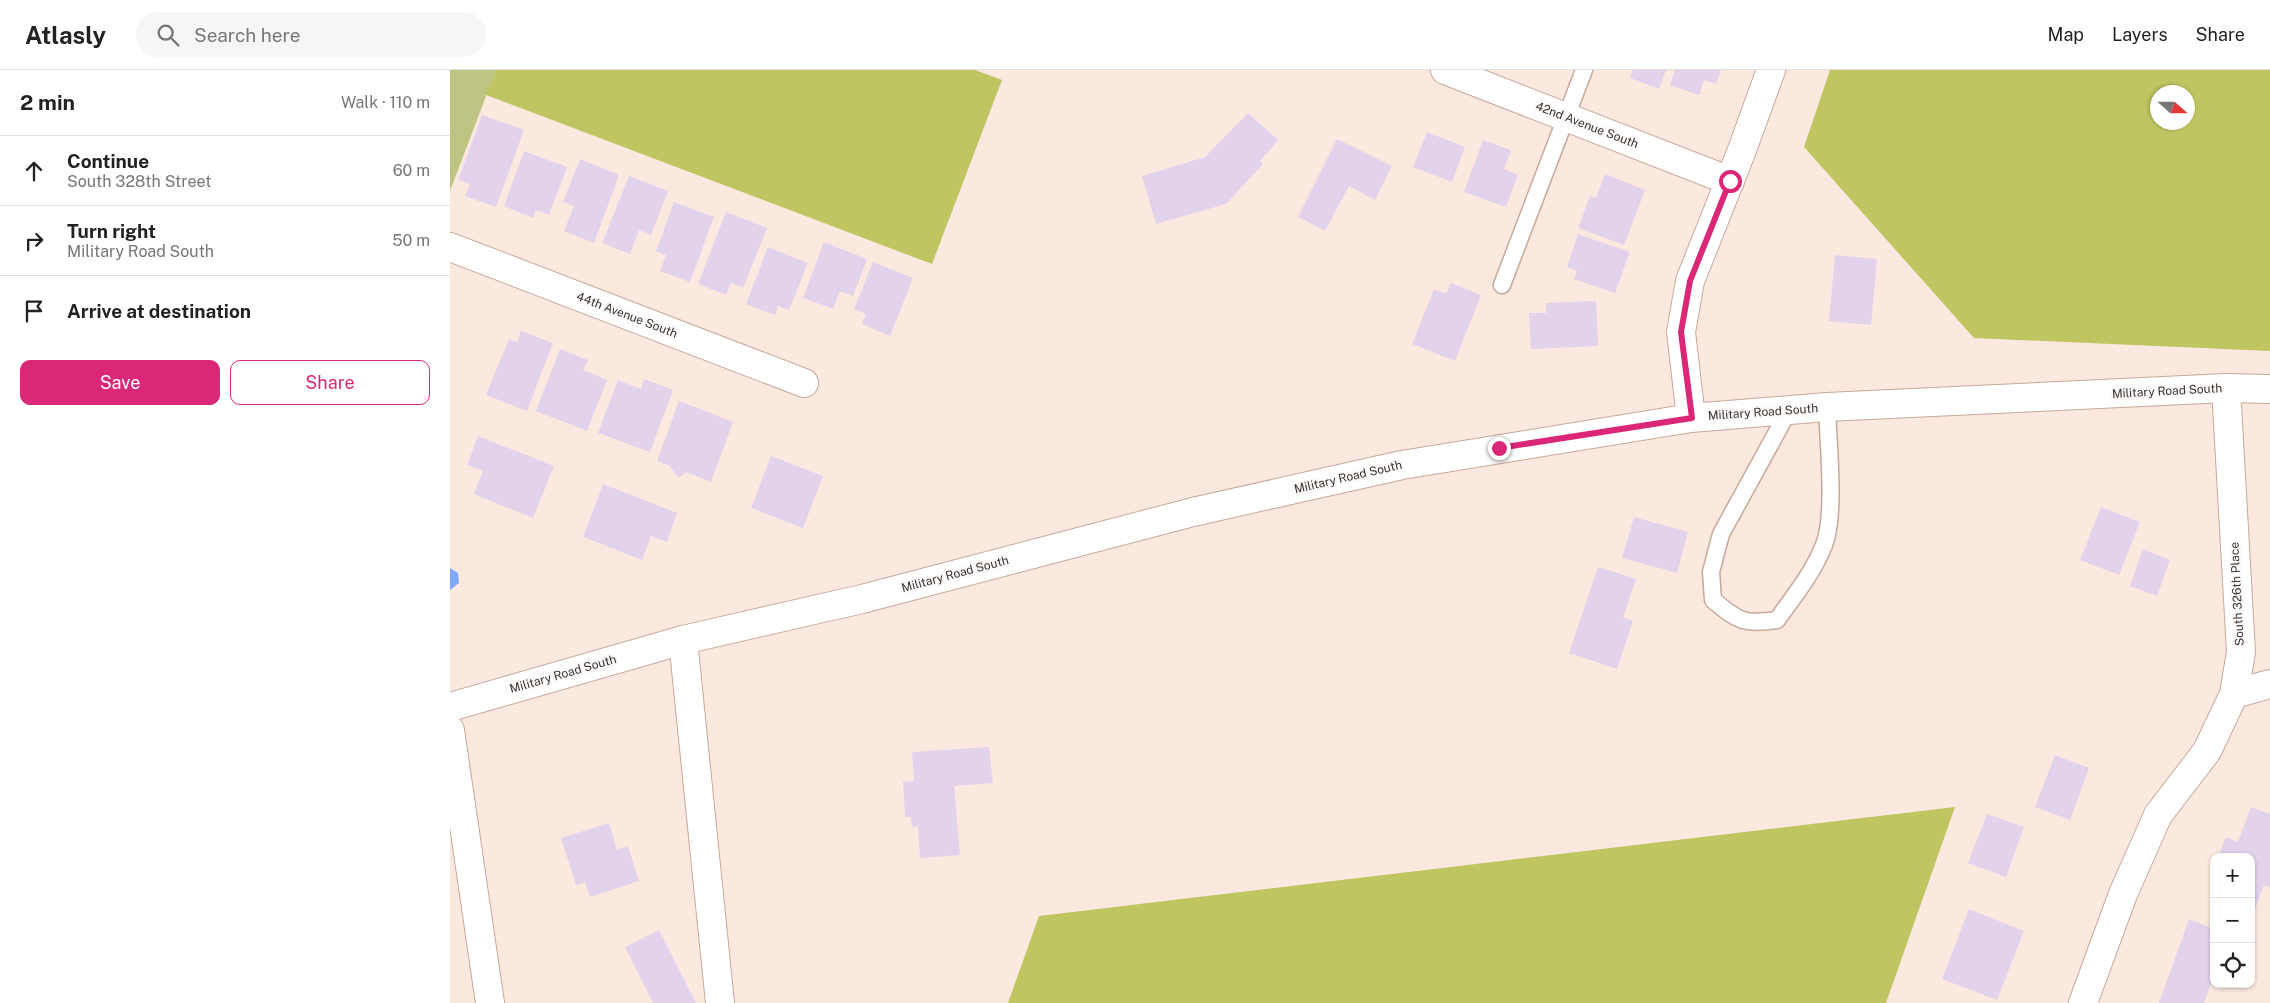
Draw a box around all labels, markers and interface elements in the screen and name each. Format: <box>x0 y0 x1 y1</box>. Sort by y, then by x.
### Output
search box <box>136 12 486 57</box>
text: Atlasly <box>25 21 106 49</box>
icon: search <box>154 21 182 49</box>
text: Search here <box>194 24 301 46</box>
text: Map <box>2048 24 2084 45</box>
text: Layers <box>2112 24 2168 45</box>
text: Share <box>2196 24 2245 45</box>
north arrow <box>2150 85 2195 130</box>
text: 2 min <box>20 90 75 115</box>
text: Walk · 110 m <box>341 93 430 112</box>
street label: 42nd Avenue South <box>1534 99 1641 151</box>
text: Continue <box>67 150 149 172</box>
icon: ahead <box>20 157 48 185</box>
text: 60 m <box>393 161 430 180</box>
route start <box>1719 170 1742 193</box>
text: South 328th Street <box>67 172 211 191</box>
text: Turn right <box>67 220 156 242</box>
icon: right <box>20 227 48 255</box>
text: 50 m <box>392 231 430 250</box>
text: Military Road South <box>67 242 214 261</box>
street label: 44th Avenue South <box>575 289 680 341</box>
icon: arrive <box>20 297 48 325</box>
text: Arrive at destination <box>67 300 251 322</box>
button: Save <box>20 360 220 405</box>
button: Share <box>230 360 430 405</box>
street label: Military Road South <box>2112 381 2223 401</box>
street label: Military Road South <box>1707 401 1819 423</box>
route end <box>1488 437 1511 460</box>
street label: Military Road South <box>1293 458 1403 496</box>
street label: South 326th Place <box>2227 541 2247 646</box>
street label: Military Road South <box>900 553 1010 595</box>
street label: Military Road South <box>508 652 618 696</box>
map controls <box>2210 853 2255 988</box>
button: + <box>2210 853 2255 898</box>
button: − <box>2210 898 2255 943</box>
button: locate <box>2210 943 2255 988</box>

